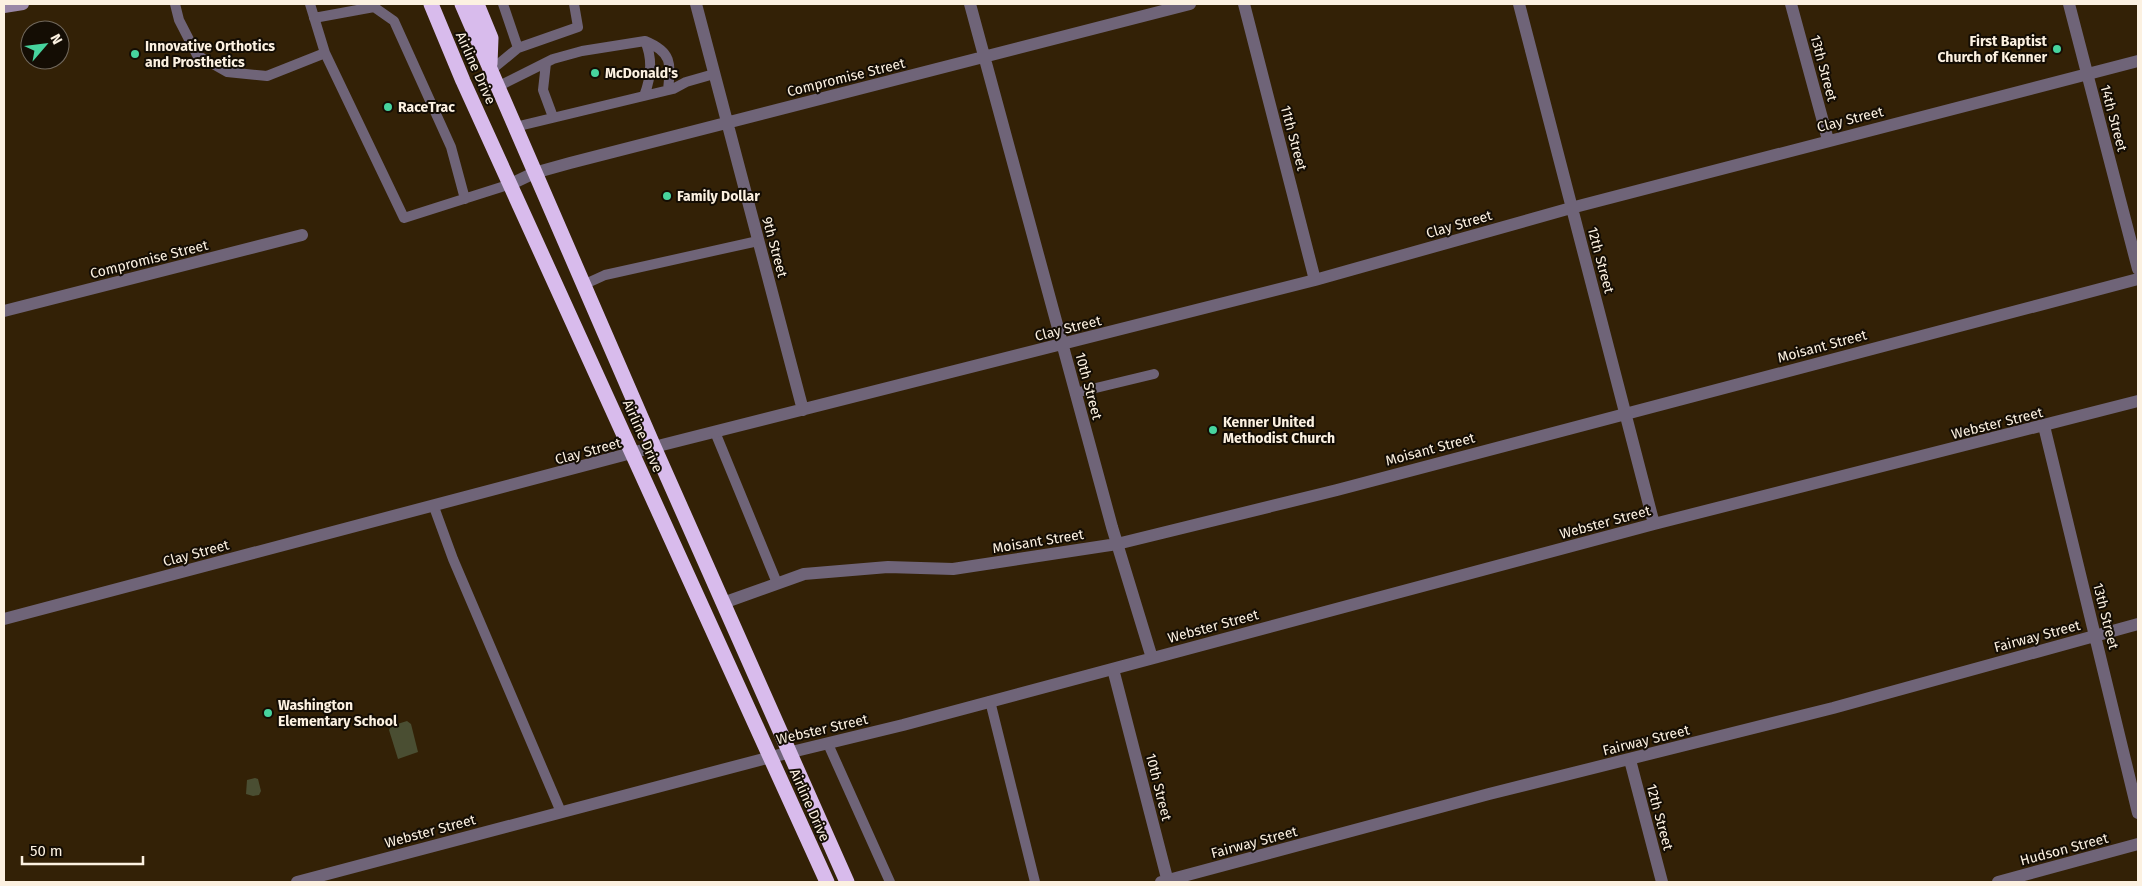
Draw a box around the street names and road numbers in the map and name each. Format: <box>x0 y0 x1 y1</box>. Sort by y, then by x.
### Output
street label: Airline Drive <box>452 29 499 107</box>
street label: 13th Street <box>1807 33 1841 104</box>
street label: Compromise Street <box>785 54 908 100</box>
street label: 14th Street <box>2096 83 2131 154</box>
street label: Clay Street <box>1815 103 1886 136</box>
street label: 11th Street <box>1277 104 1311 174</box>
street label: Clay Street <box>1424 207 1495 242</box>
street label: 9th Street <box>758 215 791 280</box>
street label: 12th Street <box>1584 225 1618 296</box>
street label: Compromise Street <box>88 236 211 282</box>
street label: Clay Street <box>1033 312 1104 345</box>
street label: Moisant Street <box>1776 326 1870 367</box>
street label: 10th Street <box>1071 351 1106 422</box>
street label: Airline Drive <box>619 397 666 475</box>
street label: Webster Street <box>1950 404 2045 443</box>
street label: Moisant Street <box>1384 429 1478 470</box>
street label: Clay Street <box>553 434 624 468</box>
street label: Webster Street <box>1558 502 1653 543</box>
street label: Moisant Street <box>991 526 1086 557</box>
street label: Clay Street <box>161 536 232 570</box>
street label: 13th Street <box>2089 581 2122 652</box>
street label: Webster Street <box>1166 606 1261 647</box>
street label: Fairway Street <box>1992 617 2083 656</box>
street label: Webster Street <box>775 710 870 748</box>
street label: Fairway Street <box>1601 721 1692 759</box>
street label: 10th Street <box>1142 752 1175 823</box>
street label: Airline Drive <box>786 766 833 844</box>
street label: 12th Street <box>1643 782 1677 853</box>
street label: Webster Street <box>383 811 478 852</box>
street label: Fairway Street <box>1209 823 1300 862</box>
street label: Hudson Street <box>2018 829 2111 869</box>

